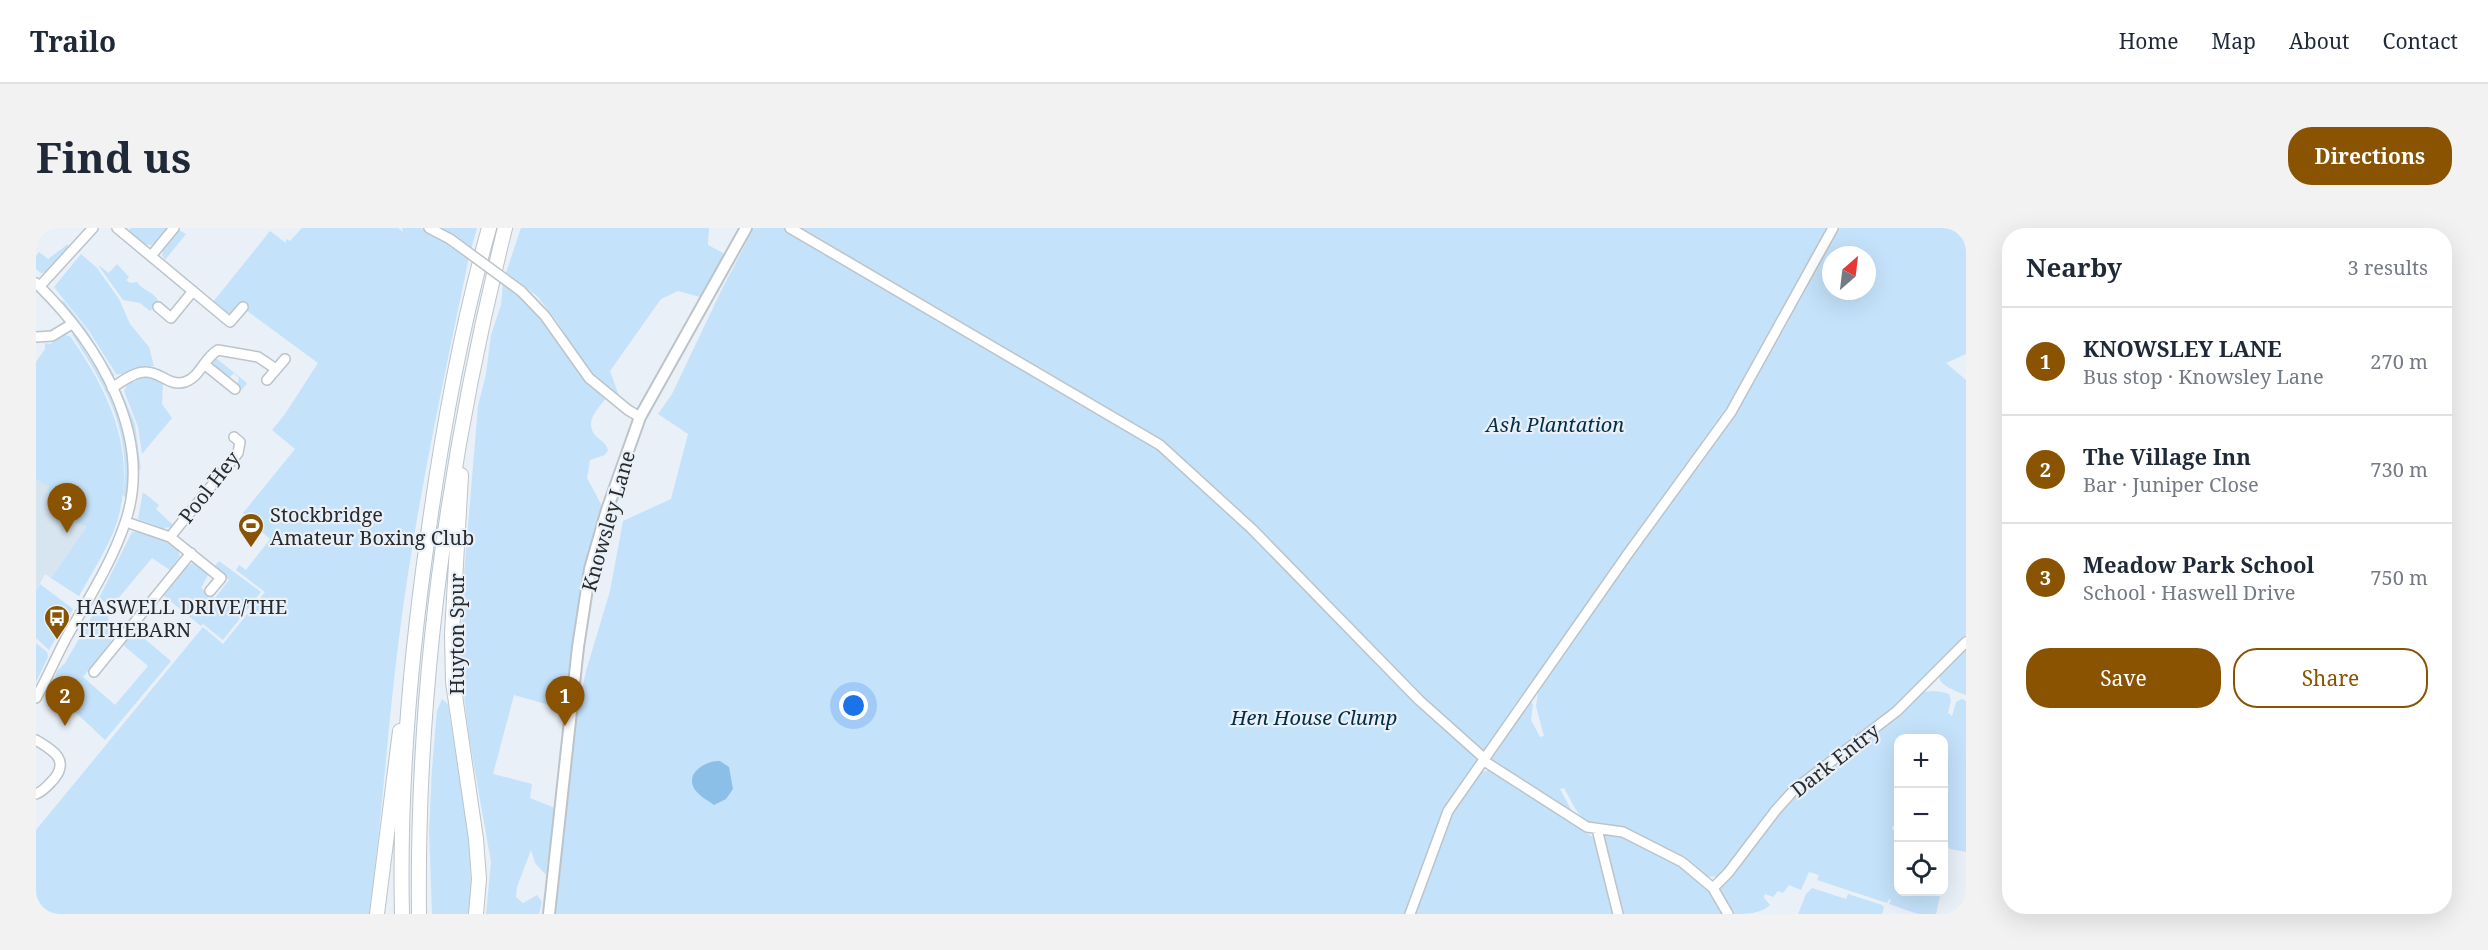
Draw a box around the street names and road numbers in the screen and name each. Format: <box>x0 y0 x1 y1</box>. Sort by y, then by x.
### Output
street label: Pool Hey <box>172 445 246 529</box>
street label: Knowsley Lane <box>575 447 641 595</box>
street label: Huyton Spur <box>443 573 470 695</box>
street label: Dark Entry <box>1785 717 1885 803</box>

